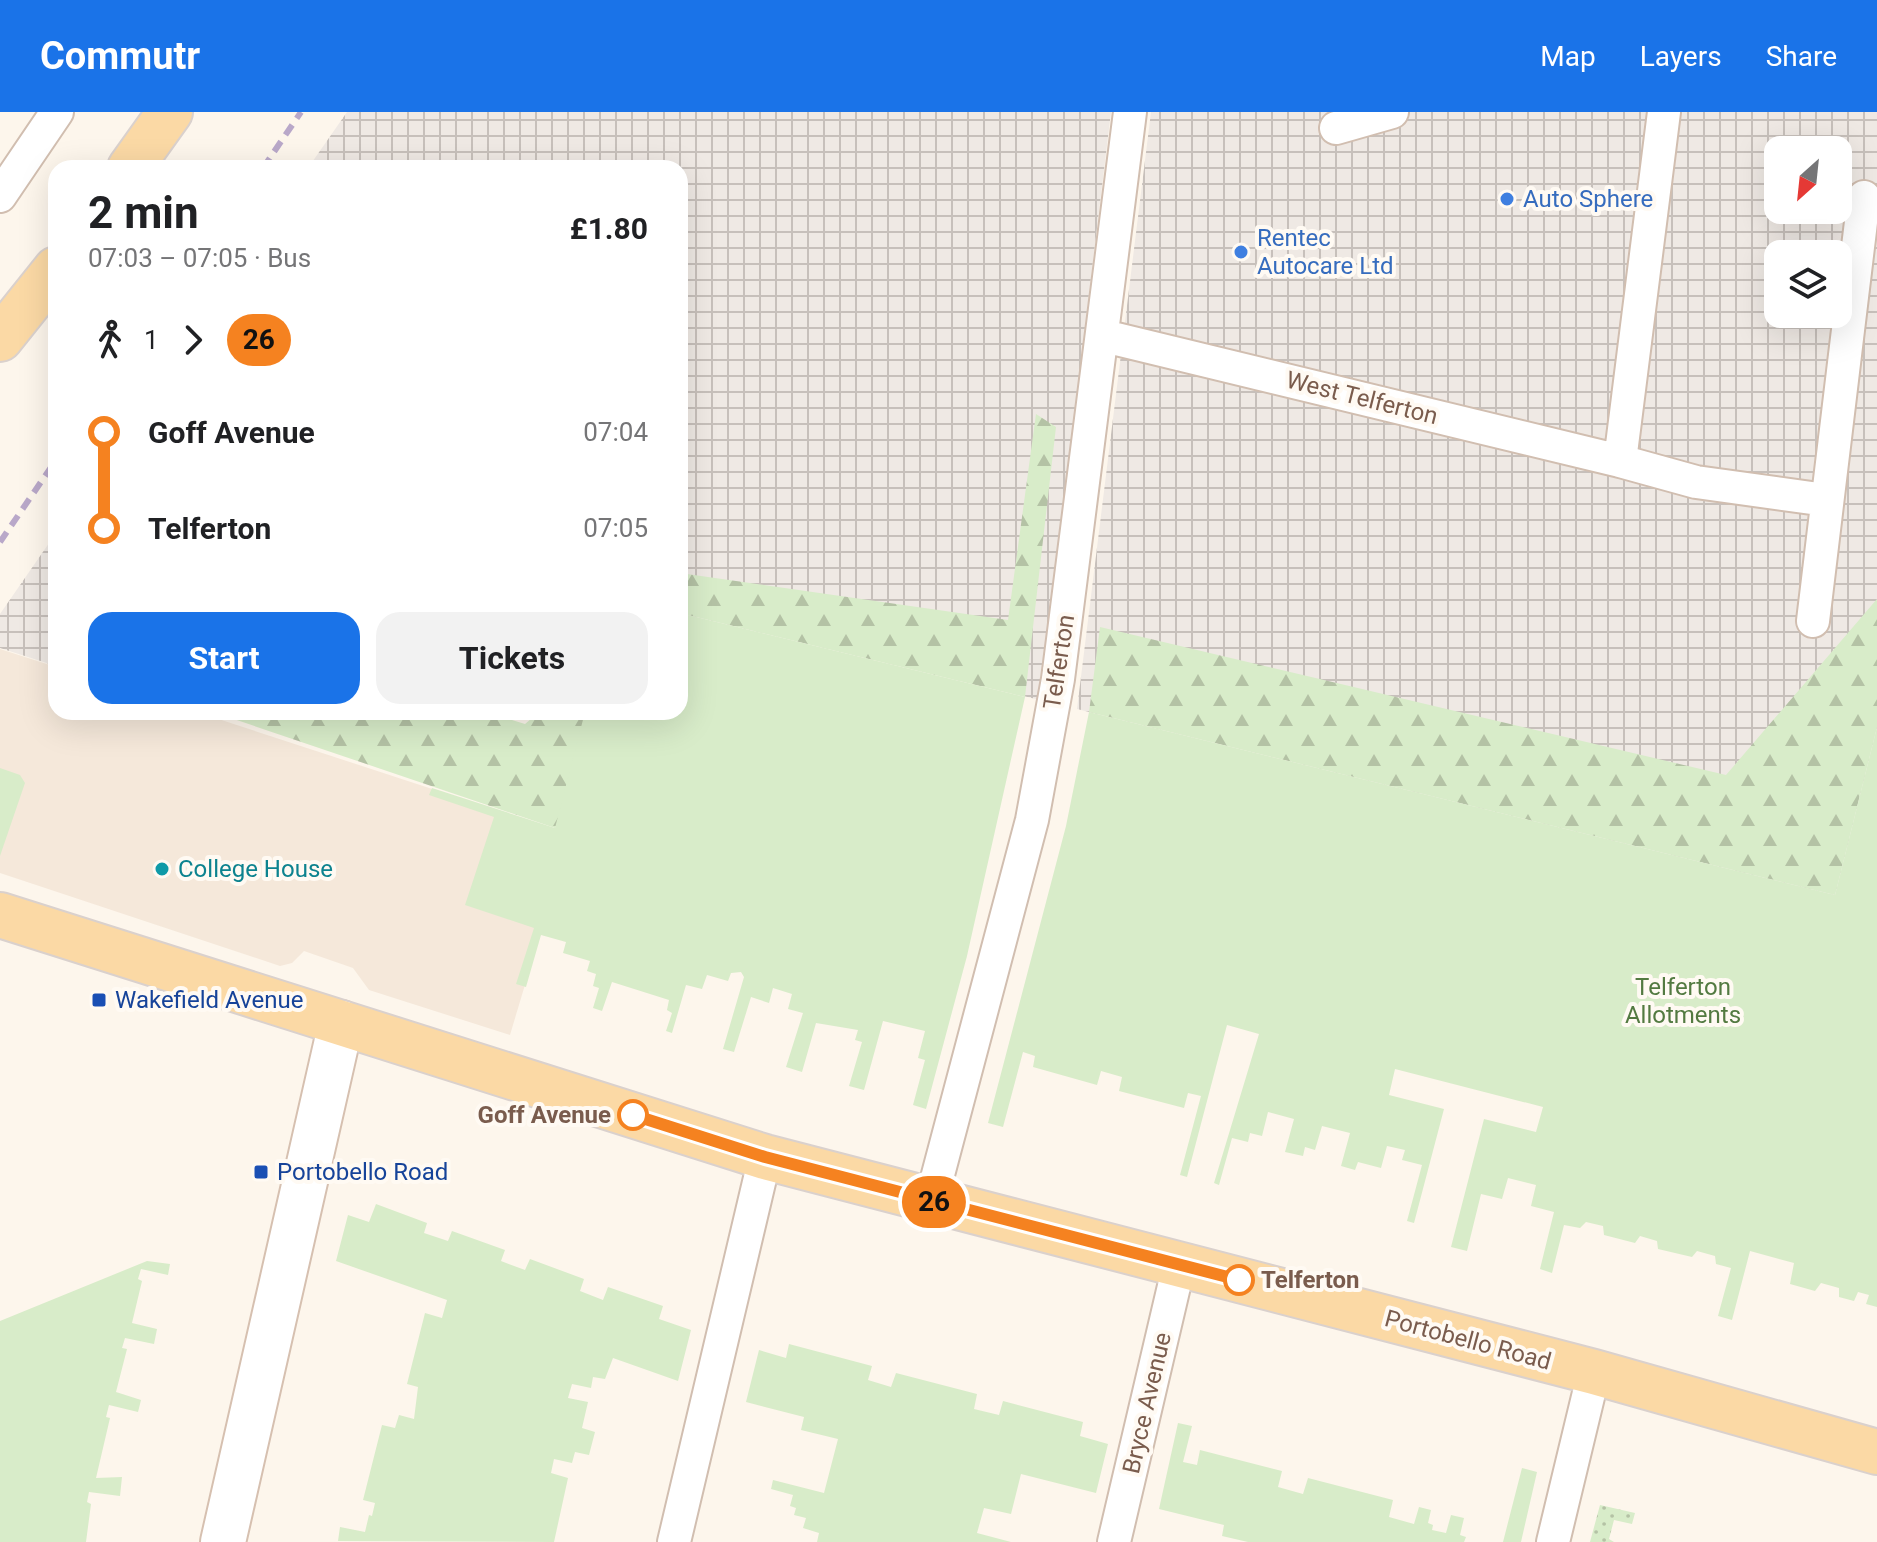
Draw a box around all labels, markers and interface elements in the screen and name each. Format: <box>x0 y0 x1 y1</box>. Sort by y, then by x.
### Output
text: Commutr <box>40 34 200 78</box>
text: Map <box>1540 40 1596 73</box>
text: Layers <box>1640 40 1722 73</box>
text: Share <box>1766 40 1837 73</box>
north arrow <box>1764 136 1852 224</box>
map controls <box>1764 136 1852 328</box>
place label: Auto Sphere <box>1523 185 1653 213</box>
text: 2 min <box>88 187 199 239</box>
marker: Auto Sphere <box>1498 190 1516 208</box>
text: £1.80 <box>570 211 648 246</box>
place label: Rentec Autocare Ltd <box>1257 224 1394 280</box>
button: layers <box>1764 240 1852 328</box>
text: 07:03 – 07:05 · Bus <box>88 243 311 273</box>
marker: Rentec Autocare Ltd <box>1232 243 1250 261</box>
icon: walk <box>88 318 132 362</box>
icon: forward <box>171 318 215 362</box>
text: 26 <box>243 323 275 356</box>
text: 1 <box>144 325 159 355</box>
street label: West Telferton <box>1283 366 1441 430</box>
text: Goff Avenue <box>148 415 315 450</box>
text: 07:04 <box>583 417 648 447</box>
text: Telferton <box>148 511 271 546</box>
text: 07:05 <box>583 513 648 543</box>
button: Start <box>88 612 360 704</box>
button: Tickets <box>376 612 648 704</box>
street label: Telferton <box>1038 613 1080 711</box>
place label: College House <box>178 855 333 883</box>
marker: College House <box>153 860 171 878</box>
park label: Telferton Allotments <box>1625 973 1741 1029</box>
place label: Wakefield Avenue <box>115 986 303 1014</box>
marker: Wakefield Avenue <box>90 991 108 1009</box>
marker: Goff Avenue <box>618 1100 648 1130</box>
place label: Goff Avenue <box>478 1101 611 1129</box>
place label: Portobello Road <box>277 1158 448 1186</box>
marker: Portobello Road <box>252 1163 270 1181</box>
line badge: 26 <box>898 1176 970 1228</box>
text: 26 <box>918 1185 950 1218</box>
marker: Telferton <box>1224 1265 1254 1295</box>
place label: Telferton <box>1261 1266 1360 1294</box>
street label: Portobello Road <box>1382 1304 1554 1376</box>
street label: Bryce Avenue <box>1117 1330 1177 1476</box>

